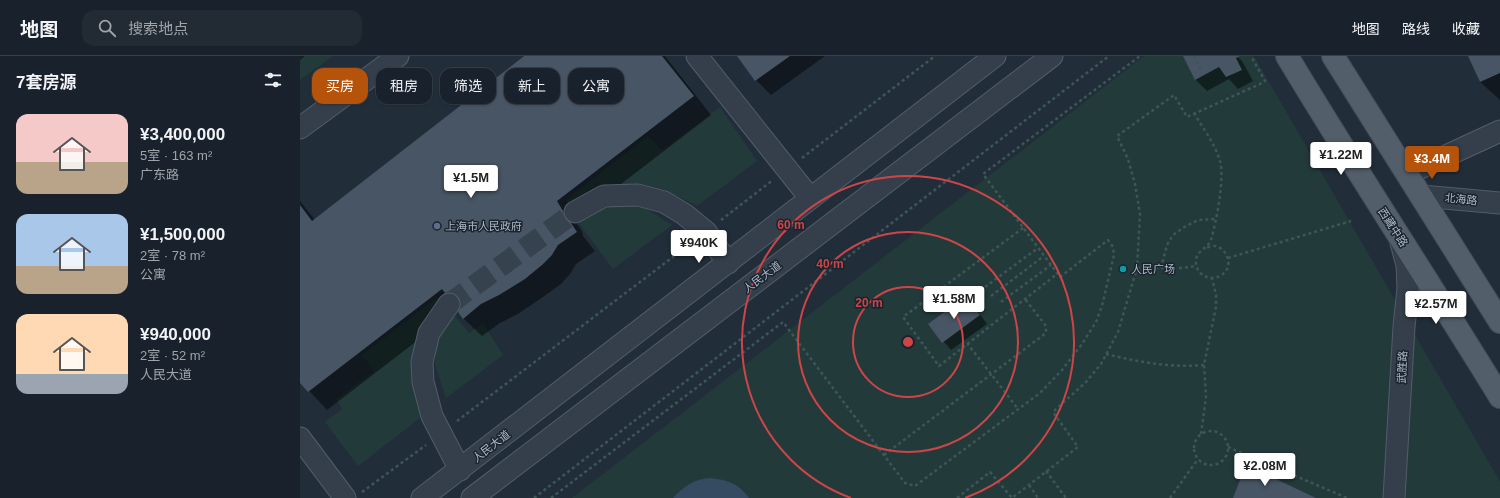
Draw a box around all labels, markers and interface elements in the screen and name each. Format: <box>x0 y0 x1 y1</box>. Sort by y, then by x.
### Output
search box <box>82 10 362 46</box>
icon: search <box>96 17 118 39</box>
text: 地图 <box>20 19 58 40</box>
text: 搜索地点 <box>128 20 188 37</box>
text: 地图 <box>1352 21 1380 37</box>
text: 路线 <box>1402 21 1430 37</box>
text: 收藏 <box>1452 21 1480 37</box>
chip: 买房 <box>312 68 368 104</box>
chip: 租房 <box>376 68 432 104</box>
chip: 筛选 <box>440 68 496 104</box>
chip: 新上 <box>504 68 560 104</box>
chip: 公寓 <box>568 68 624 104</box>
icon: filters <box>262 69 284 91</box>
text: 7套房源 <box>16 73 76 92</box>
text: ¥3,400,000 <box>140 125 225 144</box>
icon: home <box>48 130 96 178</box>
pin: ¥1.22M <box>1308 142 1374 176</box>
pin: ¥3.4M <box>1404 146 1460 180</box>
text: ¥1.22M <box>1319 147 1363 162</box>
text: 5室 · 163 m² <box>140 148 212 163</box>
text: ¥3.4M <box>1414 151 1450 166</box>
pin: ¥1.5M <box>443 165 499 199</box>
text: 广东路 <box>140 167 179 182</box>
text: ¥1.5M <box>453 170 489 185</box>
street label: 北海路 <box>1444 191 1478 207</box>
street label: 西藏中路 <box>1376 205 1410 249</box>
text: 60 m <box>777 218 805 232</box>
place label: 上海市人民政府 <box>445 220 522 232</box>
marker: 上海市人民政府 <box>432 221 442 231</box>
text: ¥1,500,000 <box>140 225 225 244</box>
icon: home <box>48 230 96 278</box>
pin: ¥940K <box>671 230 727 264</box>
text: ¥940K <box>680 235 718 250</box>
text: 2室 · 78 m² <box>140 248 205 263</box>
text: 40 m <box>816 257 844 271</box>
street label: 人民大道 <box>741 259 783 295</box>
place label: 人民广场 <box>1131 263 1175 275</box>
marker: 人民广场 <box>1118 264 1128 274</box>
text: 公寓 <box>140 267 166 282</box>
pin: ¥1.58M <box>921 286 987 320</box>
text: ¥1.58M <box>932 291 976 306</box>
pin: ¥2.57M <box>1403 291 1469 325</box>
text: 20 m <box>855 296 883 310</box>
text: ¥2.57M <box>1414 296 1458 311</box>
text: ¥940,000 <box>140 325 211 344</box>
icon: home <box>48 330 96 378</box>
centre of rings <box>901 335 915 349</box>
text: 2室 · 52 m² <box>140 348 205 363</box>
street label: 武胜路 <box>1395 350 1409 384</box>
text: 人民大道 <box>140 367 192 382</box>
street label: 人民大道 <box>470 428 512 464</box>
pin: ¥2.08M <box>1232 453 1298 487</box>
text: ¥2.08M <box>1243 458 1287 473</box>

